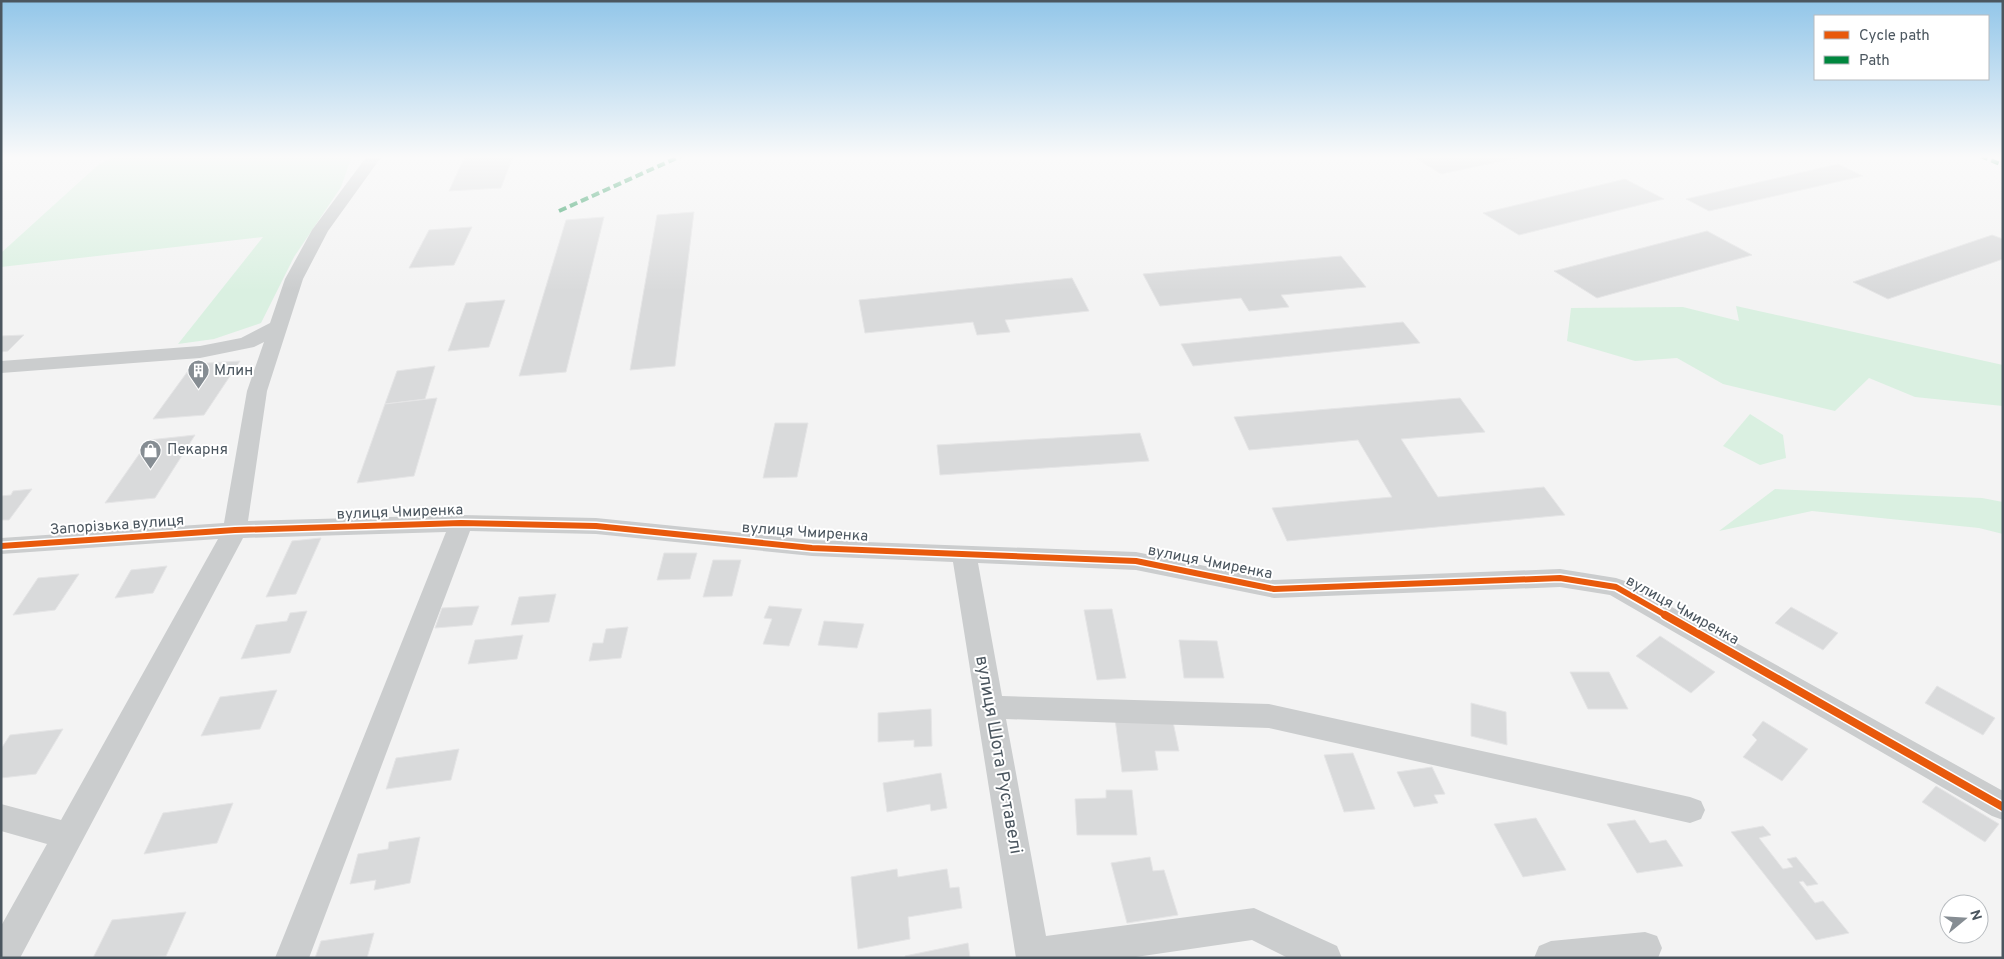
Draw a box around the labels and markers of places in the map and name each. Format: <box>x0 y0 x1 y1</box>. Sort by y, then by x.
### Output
building icon: Млин <box>186 359 210 390</box>
place label: Млин <box>214 362 253 381</box>
shop icon: Пекарня <box>139 438 163 469</box>
place label: Пекарня <box>167 441 228 460</box>

